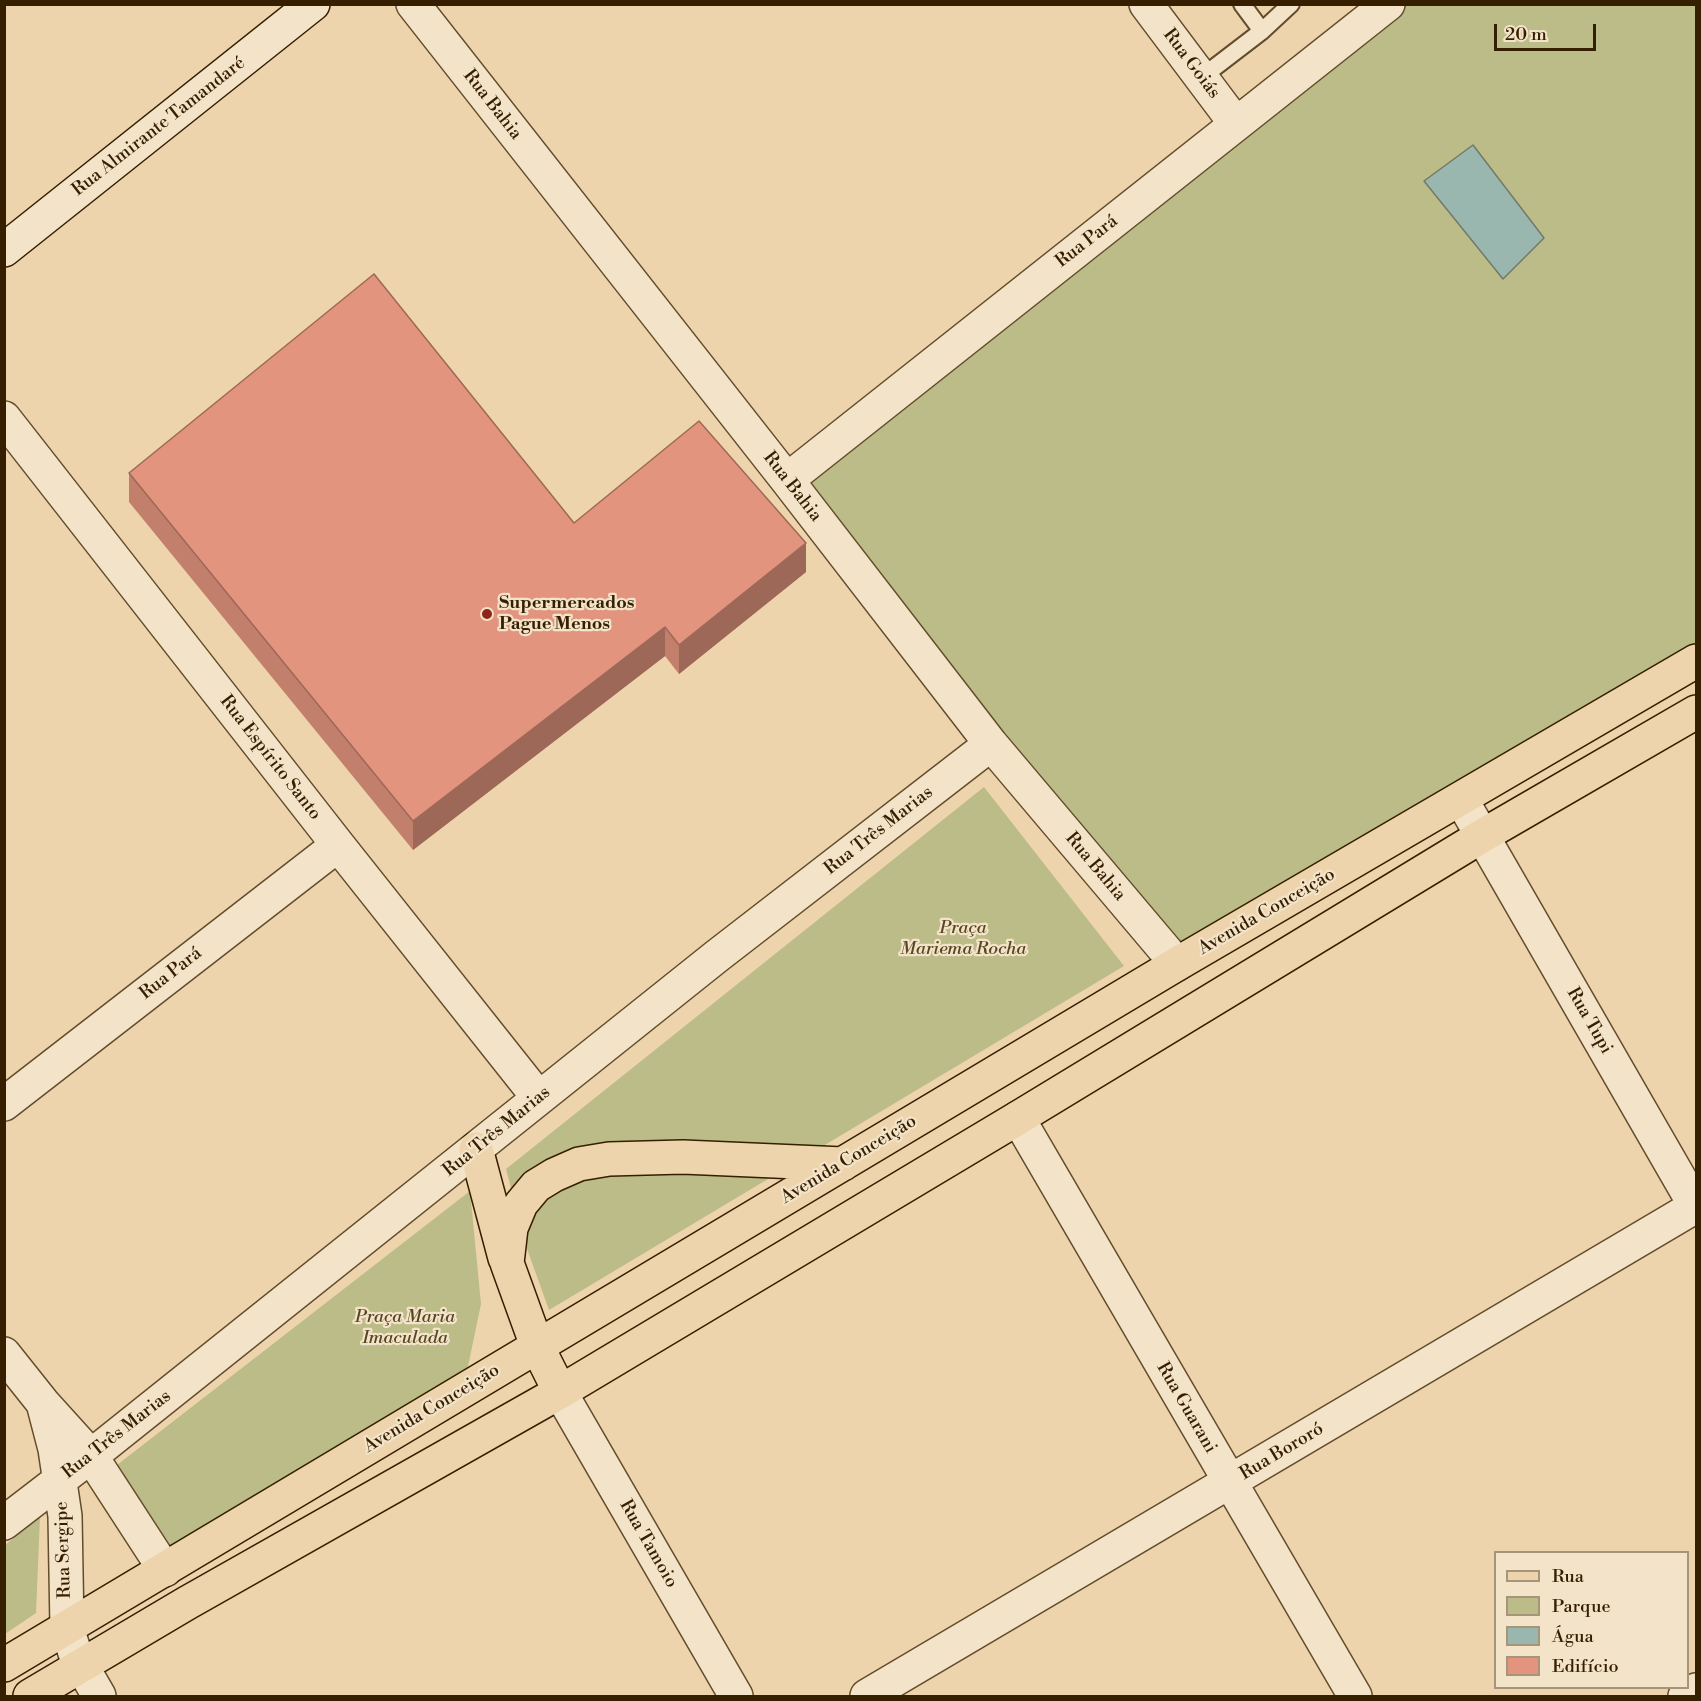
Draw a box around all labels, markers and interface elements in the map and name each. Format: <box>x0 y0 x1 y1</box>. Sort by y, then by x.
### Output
scale bar <box>1497 12 1599 50</box>
text: 20 m <box>1505 23 1547 46</box>
street label: Rua Goiás <box>1158 25 1224 103</box>
street label: Rua Almirante Tamandaré <box>68 53 250 201</box>
street label: Rua Bahia <box>458 66 526 144</box>
street label: Rua Pará <box>1052 211 1122 273</box>
street label: Rua Bahia <box>758 448 826 526</box>
place label: Supermercados Pague Menos <box>499 593 635 636</box>
marker: Supermercados Pague Menos <box>480 607 494 621</box>
street label: Rua Espírito Santo <box>215 691 325 825</box>
street label: Rua Três Marias <box>820 782 938 880</box>
street label: Rua Bahia <box>1060 828 1130 906</box>
street label: Avenida Conceição <box>1195 864 1339 960</box>
park label: Praça Mariema Rocha <box>900 918 1026 960</box>
street label: Rua Pará <box>136 943 206 1005</box>
street label: Rua Tupi <box>1561 984 1617 1058</box>
street label: Rua Três Marias <box>439 1082 555 1182</box>
street label: Avenida Conceição <box>777 1111 921 1209</box>
park label: Praça Maria Imaculada <box>355 1307 455 1350</box>
street label: Rua Guarani <box>1151 1359 1221 1457</box>
street label: Avenida Conceição <box>360 1360 504 1458</box>
street label: Rua Três Marias <box>58 1386 176 1484</box>
street label: Rua Bororó <box>1236 1419 1328 1485</box>
street label: Rua Tamoio <box>614 1496 682 1592</box>
street label: Rua Sergipe <box>52 1501 76 1599</box>
legend <box>1494 1551 1689 1689</box>
text: Rua <box>1552 1565 1584 1588</box>
text: Parque <box>1552 1595 1611 1618</box>
text: Água <box>1552 1625 1594 1648</box>
text: Edifício <box>1552 1655 1619 1678</box>

